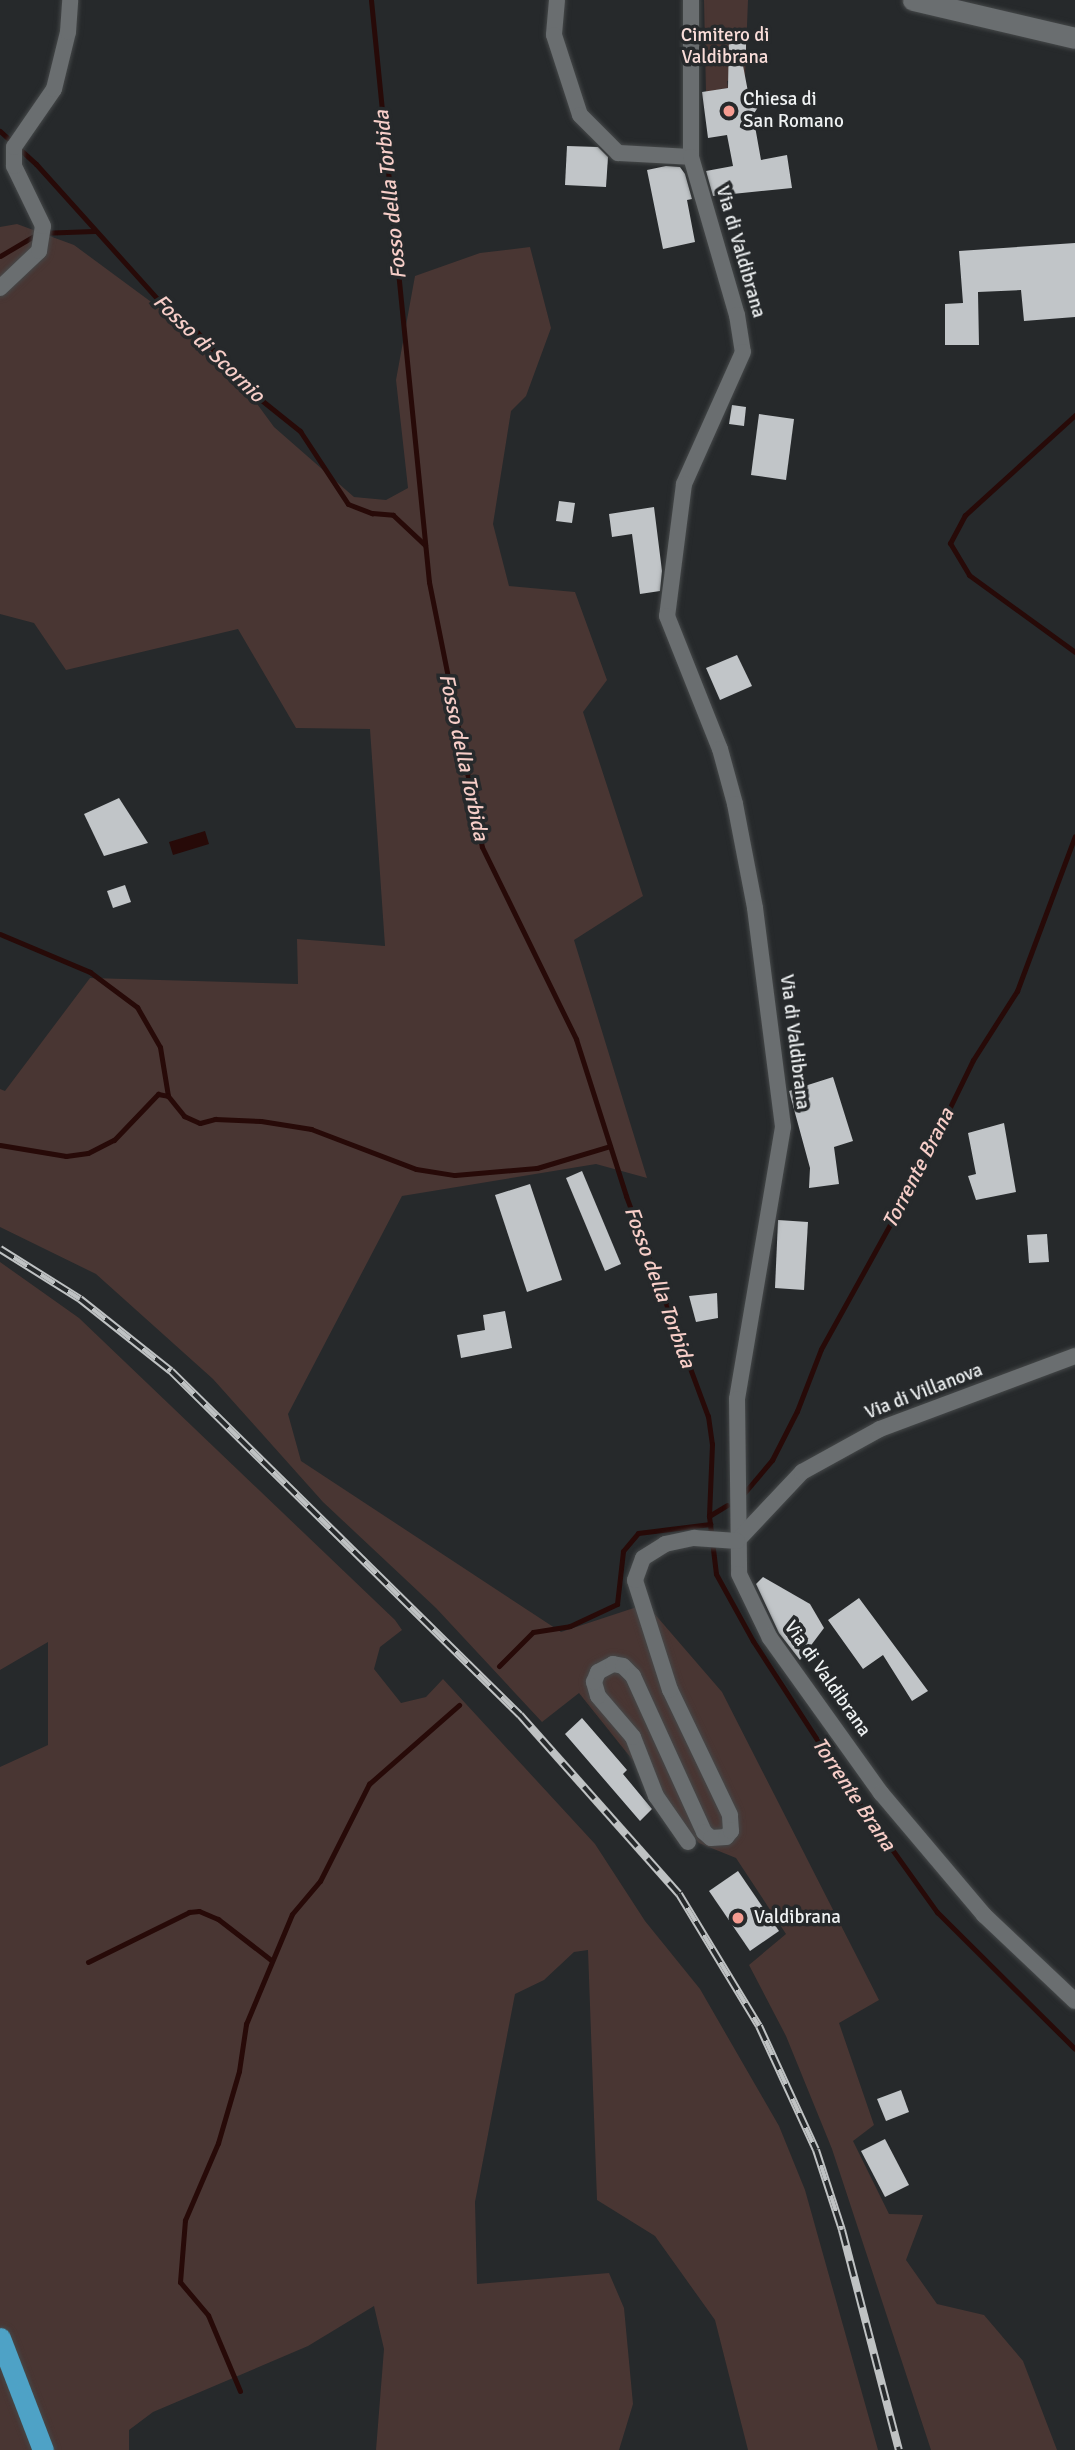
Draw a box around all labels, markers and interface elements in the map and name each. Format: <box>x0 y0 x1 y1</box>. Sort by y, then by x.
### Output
park label: Cimitero di Valdibrana <box>681 25 769 69</box>
place label: Chiesa di San Romano <box>743 89 844 133</box>
marker: Chiesa di San Romano <box>721 103 737 119</box>
water label: Fosso della Torbida <box>369 109 411 281</box>
street label: Via di Valdibrana <box>710 183 770 321</box>
water label: Fosso di Scornio <box>148 289 270 407</box>
water label: Fosso della Torbida <box>434 671 494 843</box>
street label: Via di Valdibrana <box>774 973 814 1111</box>
water label: Torrente Brana <box>877 1104 959 1232</box>
water label: Fosso della Torbida <box>619 1203 701 1371</box>
street label: Via di Villanova <box>862 1359 986 1425</box>
street label: Via di Valdibrana <box>779 1617 875 1741</box>
water label: Torrente Brana <box>807 1732 901 1856</box>
place label: Valdibrana <box>754 1907 841 1929</box>
marker: Valdibrana <box>728 1908 748 1928</box>

